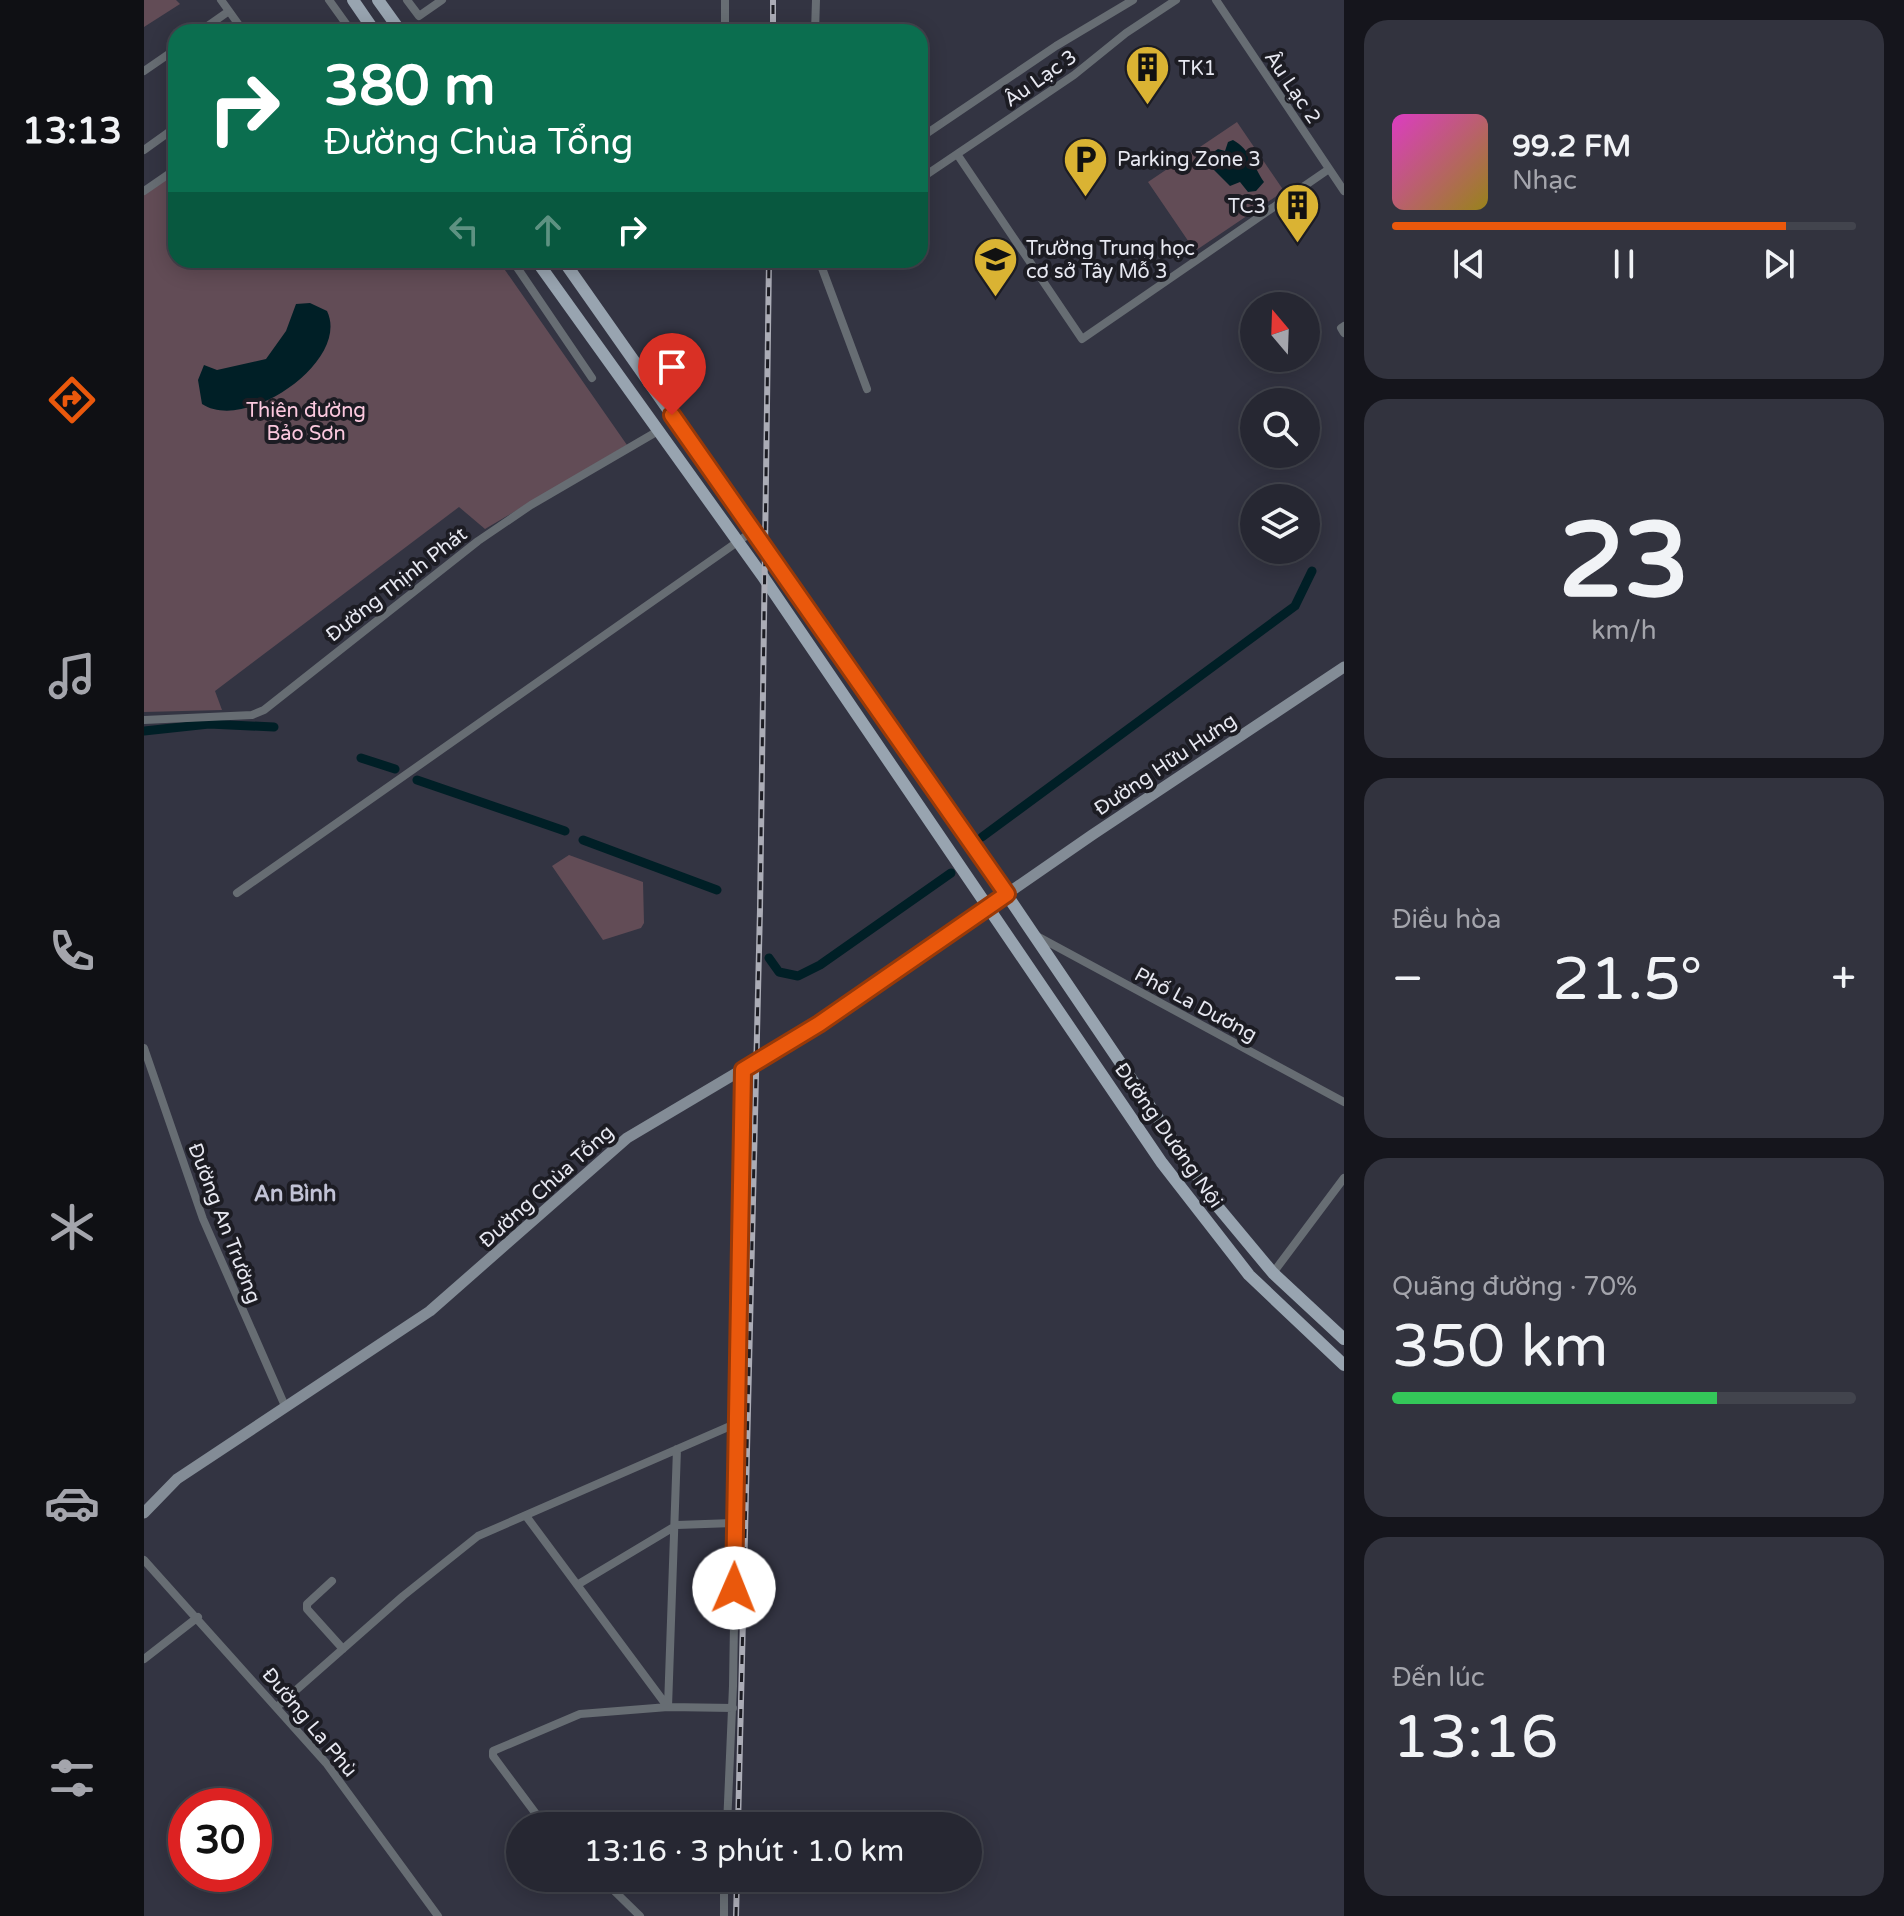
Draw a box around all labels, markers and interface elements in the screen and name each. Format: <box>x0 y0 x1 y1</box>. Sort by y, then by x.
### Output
street label: Âu Lạc 3 <box>999 44 1082 113</box>
building icon: TK1 <box>1123 44 1171 107</box>
street label: Âu Lạc 2 <box>1259 46 1326 129</box>
text: 380 m <box>324 53 495 120</box>
icon: right <box>192 56 296 160</box>
place label: TK1 <box>1178 57 1216 81</box>
text: 13:13 <box>22 110 122 153</box>
text: Đường Chùa Tổng <box>324 121 634 164</box>
text: 99.2 FM <box>1512 128 1631 165</box>
parking icon: Parking Zone 3 <box>1062 135 1110 198</box>
place label: Parking Zone 3 <box>1117 148 1261 172</box>
text: Nhạc <box>1512 165 1577 196</box>
building icon: TC3 <box>1273 182 1321 245</box>
place label: TC3 <box>1228 195 1266 219</box>
icon: left <box>442 208 486 252</box>
icon: ahead <box>526 208 570 252</box>
icon: right <box>610 208 654 252</box>
school or university icon: Trường Trung học cơ sở Tây Mỗ 3 <box>971 235 1019 298</box>
place label: Trường Trung học cơ sở Tây Mỗ 3 <box>1026 237 1195 284</box>
icon: previous <box>1447 242 1491 286</box>
icon: pause <box>1602 242 1646 286</box>
icon: next <box>1757 242 1801 286</box>
north arrow <box>1240 292 1320 372</box>
map controls <box>1240 292 1320 564</box>
pin <box>638 333 706 415</box>
icon: arrive <box>650 345 694 389</box>
icon: directions <box>44 372 100 428</box>
button: search <box>1240 388 1320 468</box>
park label: Thiên đường Bảo Sơn <box>246 399 366 446</box>
button: layers <box>1240 484 1320 564</box>
text: 23 <box>1559 500 1689 625</box>
street label: Đường Thịnh Phát <box>321 522 472 647</box>
text: km/h <box>1591 615 1657 646</box>
icon: music <box>44 648 100 704</box>
street label: Đường Hữu Hưng <box>1090 708 1241 821</box>
text: Điều hòa <box>1392 904 1501 935</box>
icon: phone <box>44 923 100 979</box>
text: 21.5° <box>1552 944 1702 1016</box>
text: − <box>1392 953 1423 1006</box>
text: + <box>1831 953 1856 1006</box>
street label: Phố La Dương <box>1130 963 1261 1047</box>
street label: Đường Dương Nội <box>1109 1058 1227 1213</box>
street label: Đường Chùa Tổng <box>475 1120 619 1253</box>
street label: Đường An Trường <box>182 1140 266 1307</box>
district label: An Bình <box>254 1181 336 1207</box>
icon: climate <box>44 1199 100 1255</box>
text: Quãng đường · 70% <box>1392 1271 1637 1302</box>
text: 350 km <box>1392 1311 1608 1383</box>
icon: car <box>44 1475 100 1531</box>
position arrow <box>692 1546 776 1630</box>
text: Đến lúc <box>1392 1662 1485 1693</box>
street label: Đường La Phù <box>257 1663 362 1782</box>
text: 13:16 <box>1392 1702 1558 1774</box>
icon: filters <box>44 1750 100 1806</box>
speed limit sign: 30 <box>168 1788 272 1892</box>
text: 13:16 · 3 phút · 1.0 km <box>584 1833 904 1870</box>

